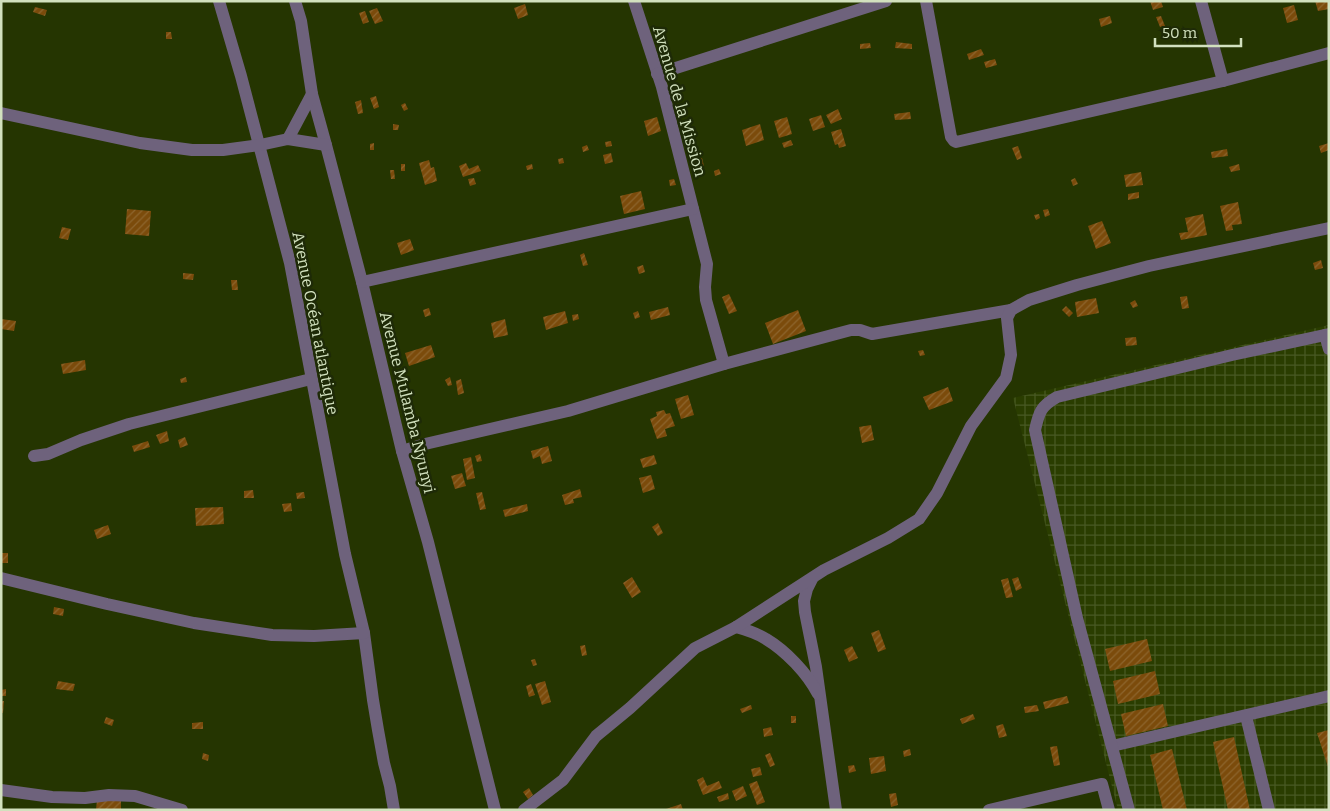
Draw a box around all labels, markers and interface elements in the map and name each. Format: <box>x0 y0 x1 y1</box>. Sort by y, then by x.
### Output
scale bar <box>1155 15 1241 47</box>
street label: Avenue de la Mission <box>649 24 710 179</box>
text: 50 m <box>1162 24 1198 42</box>
street label: Avenue Océan atlantique <box>288 230 343 416</box>
street label: Avenue Mulamba Nyunyi <box>376 309 439 495</box>

